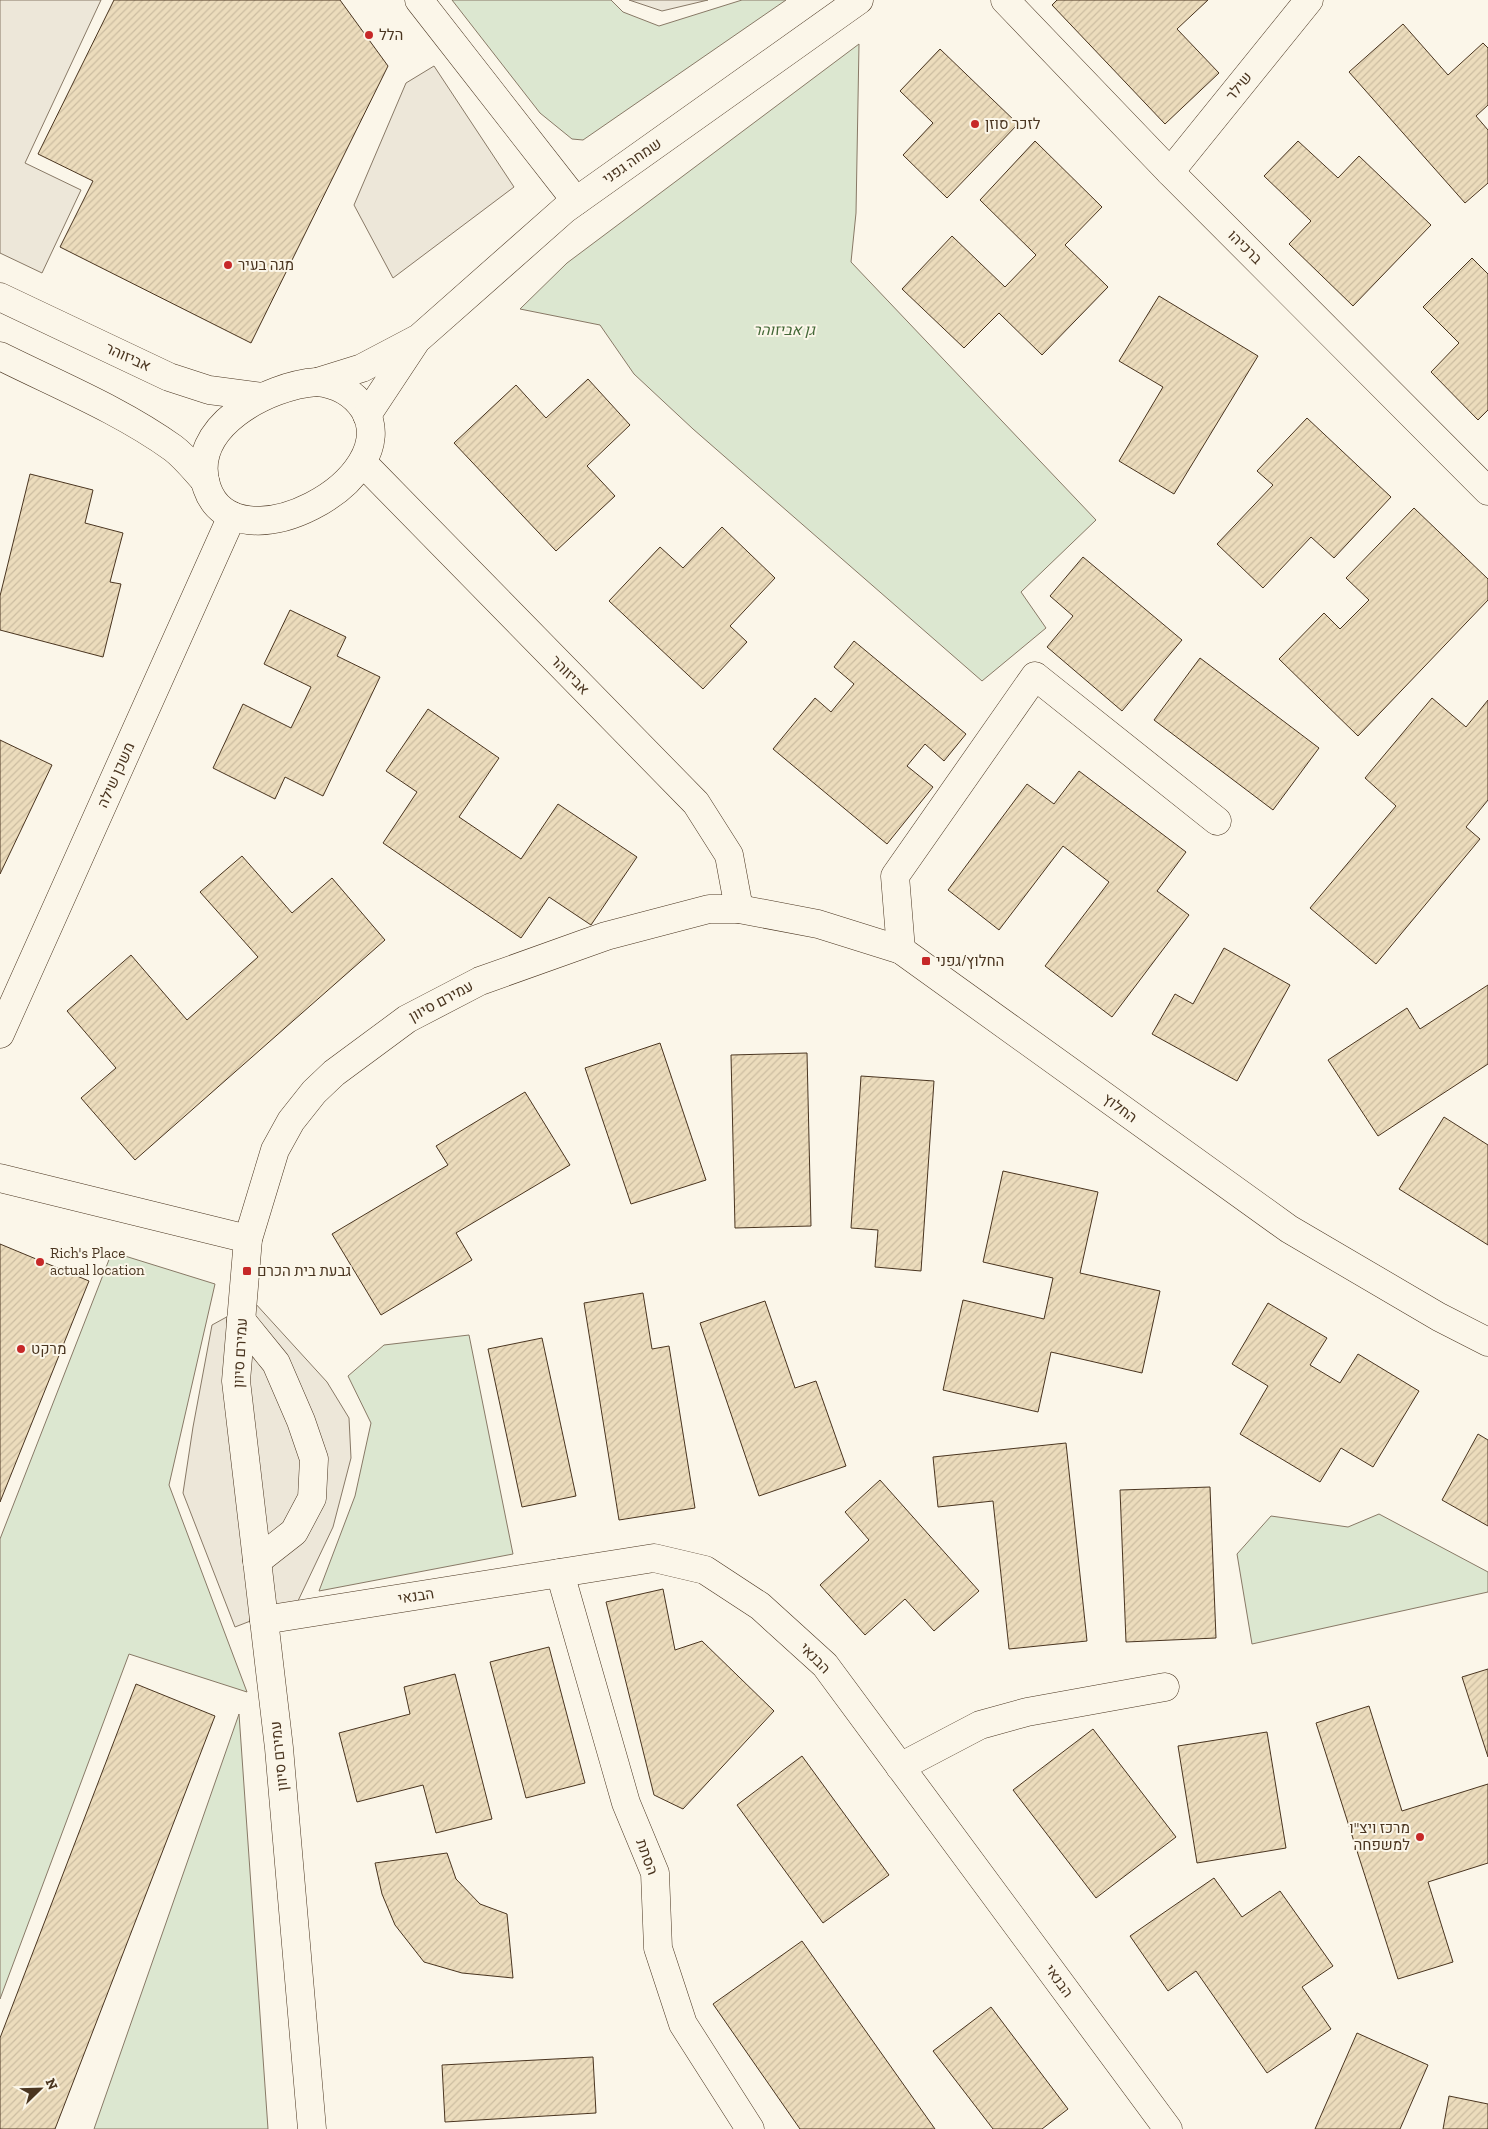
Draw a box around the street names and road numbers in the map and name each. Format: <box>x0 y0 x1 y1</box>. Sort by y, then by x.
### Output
street label: שילר <box>1222 68 1256 104</box>
street label: שמחה גפני <box>599 134 665 188</box>
street label: ברכיהו <box>1224 226 1266 268</box>
street label: אביזוהר <box>102 339 154 375</box>
street label: אביזוהר <box>547 651 593 699</box>
street label: משכן שילה <box>94 739 138 811</box>
street label: עמירם סיוון <box>406 977 476 1025</box>
street label: החלוץ <box>1099 1090 1141 1126</box>
street label: עמירם סיוון <box>229 1317 251 1389</box>
street label: הבנאי <box>397 1584 435 1608</box>
street label: הבנאי <box>796 1639 834 1677</box>
street label: עמירם סיוון <box>266 1720 292 1792</box>
street label: הסתת <box>632 1836 662 1878</box>
street label: הבנאי <box>1041 1961 1077 2001</box>

